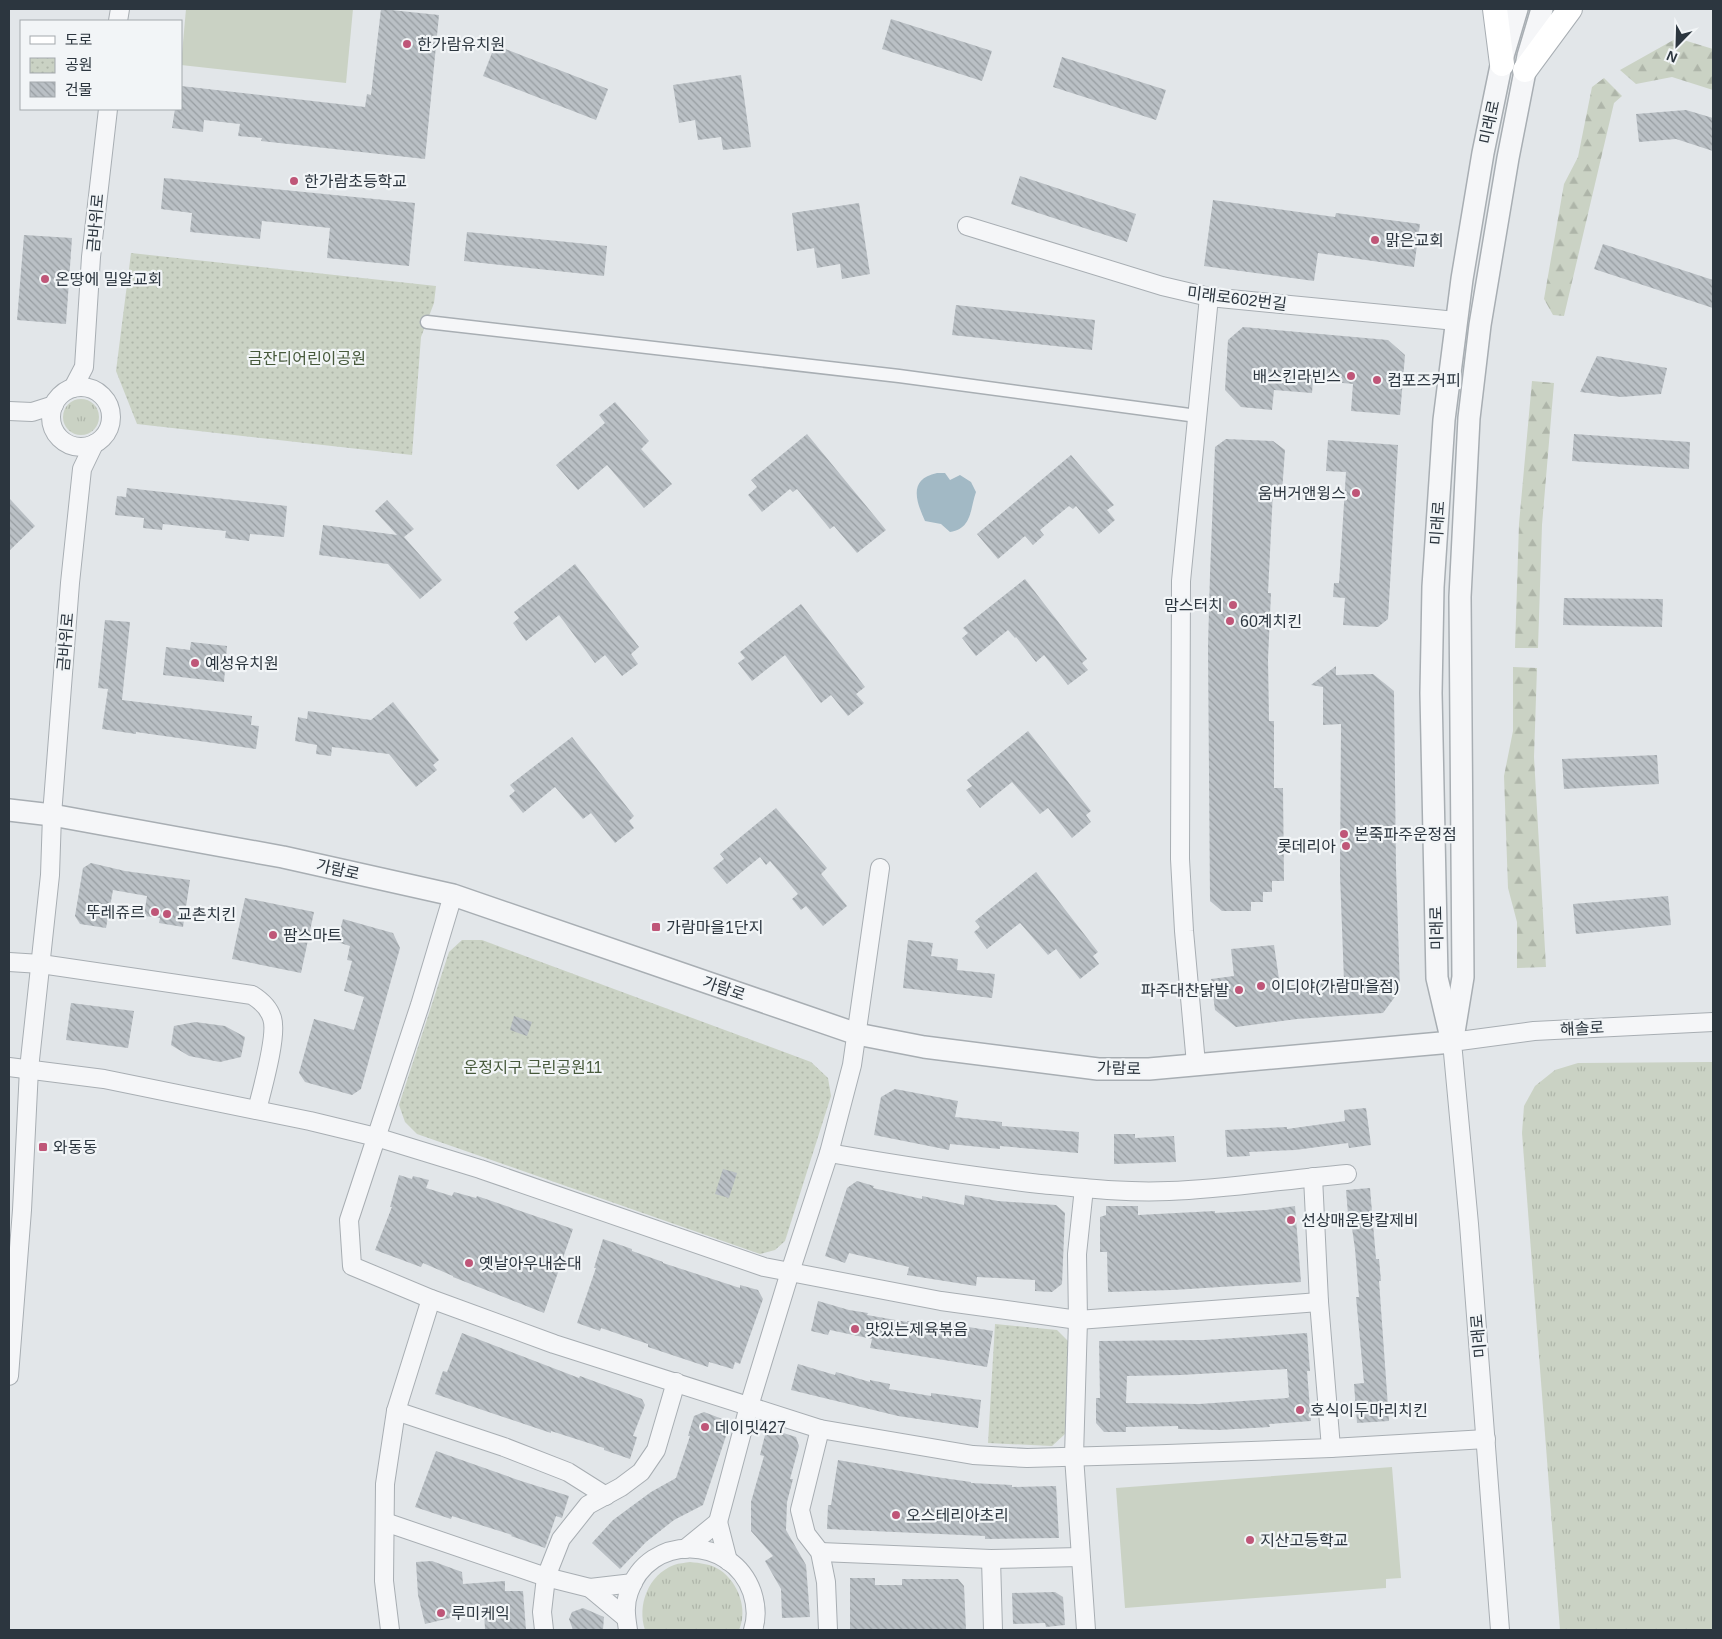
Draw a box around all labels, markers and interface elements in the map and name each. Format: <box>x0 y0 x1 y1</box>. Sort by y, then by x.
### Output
legend <box>20 20 182 110</box>
north arrow <box>1652 20 1702 70</box>
text: 도로 <box>65 31 93 48</box>
place label: 한가람유치원 <box>417 36 505 53</box>
marker: 한가람유치원 <box>401 38 413 50</box>
text: N <box>1664 48 1680 66</box>
text: 공원 <box>65 56 93 73</box>
text: 건물 <box>65 81 93 98</box>
street label: 미래로 <box>1477 98 1502 145</box>
place label: 한가람초등학교 <box>304 173 407 190</box>
marker: 한가람초등학교 <box>288 175 300 187</box>
street label: 금바위로 <box>84 193 107 253</box>
place label: 맑은교회 <box>1385 232 1444 249</box>
marker: 맑은교회 <box>1369 234 1381 246</box>
place label: 온땅에 밀알교회 <box>55 271 163 288</box>
marker: 온땅에 밀알교회 <box>39 273 51 285</box>
street label: 미래로602번길 <box>1186 284 1288 313</box>
park label: 금잔디어린이공원 <box>248 350 366 367</box>
place label: 배스킨라빈스 <box>1253 368 1341 385</box>
marker: 배스킨라빈스 <box>1345 370 1357 382</box>
place label: 컴포즈커피 <box>1387 372 1461 389</box>
marker: 컴포즈커피 <box>1371 374 1383 386</box>
place label: 움버거앤윙스 <box>1258 485 1346 502</box>
marker: 움버거앤윙스 <box>1350 487 1362 499</box>
street label: 미래로 <box>1427 500 1448 546</box>
place label: 맘스터치 <box>1164 597 1223 614</box>
marker: 맘스터치 <box>1227 599 1239 611</box>
street label: 금바위로 <box>54 612 77 672</box>
place label: 60계치킨 <box>1240 613 1302 630</box>
marker: 60계치킨 <box>1224 615 1236 627</box>
place label: 예성유치원 <box>205 655 279 672</box>
marker: 예성유치원 <box>189 657 201 669</box>
place label: 본죽파주운정점 <box>1354 826 1457 843</box>
marker: 본죽파주운정점 <box>1338 828 1350 840</box>
place label: 롯데리아 <box>1277 838 1336 855</box>
marker: 롯데리아 <box>1340 840 1352 852</box>
street label: 가람로 <box>314 856 362 883</box>
place label: 뚜레쥬르 <box>86 904 145 921</box>
street label: 미래로 <box>1428 905 1445 950</box>
marker: 뚜레쥬르 <box>149 906 161 918</box>
place label: 교촌치킨 <box>177 906 236 923</box>
marker: 교촌치킨 <box>161 908 173 920</box>
place label: 가람마을1단지 <box>666 919 763 936</box>
marker: 가람마을1단지 <box>650 921 662 933</box>
place label: 팜스마트 <box>283 927 342 944</box>
marker: 팜스마트 <box>267 929 279 941</box>
street label: 가람로 <box>700 973 748 1004</box>
place label: 이디야(가람마을점) <box>1271 978 1399 995</box>
marker: 이디야(가람마을점) <box>1255 980 1267 992</box>
place label: 파주대찬닭발 <box>1141 982 1229 999</box>
marker: 파주대찬닭발 <box>1233 984 1245 996</box>
street label: 해솔로 <box>1560 1019 1605 1038</box>
park label: 운정지구 근린공원11 <box>464 1059 603 1076</box>
street label: 가람로 <box>1097 1060 1141 1077</box>
place label: 와동동 <box>53 1139 97 1156</box>
marker: 와동동 <box>37 1141 49 1153</box>
place label: 선상매운탕칼제비 <box>1301 1212 1419 1229</box>
marker: 선상매운탕칼제비 <box>1285 1214 1297 1226</box>
place label: 옛날아우내순대 <box>479 1255 582 1272</box>
marker: 옛날아우내순대 <box>463 1257 475 1269</box>
street label: 미래로 <box>1468 1313 1489 1359</box>
place label: 맛있는제육볶음 <box>865 1321 968 1338</box>
marker: 맛있는제육볶음 <box>849 1323 861 1335</box>
place label: 호식이두마리치킨 <box>1310 1402 1428 1419</box>
marker: 호식이두마리치킨 <box>1294 1404 1306 1416</box>
place label: 데이밋427 <box>715 1419 786 1436</box>
marker: 데이밋427 <box>699 1421 711 1433</box>
place label: 오스테리아초리 <box>906 1507 1009 1524</box>
marker: 오스테리아초리 <box>890 1509 902 1521</box>
place label: 지산고등학교 <box>1260 1532 1348 1549</box>
marker: 지산고등학교 <box>1244 1534 1256 1546</box>
place label: 루미케익 <box>451 1605 510 1622</box>
marker: 루미케익 <box>435 1607 447 1619</box>

